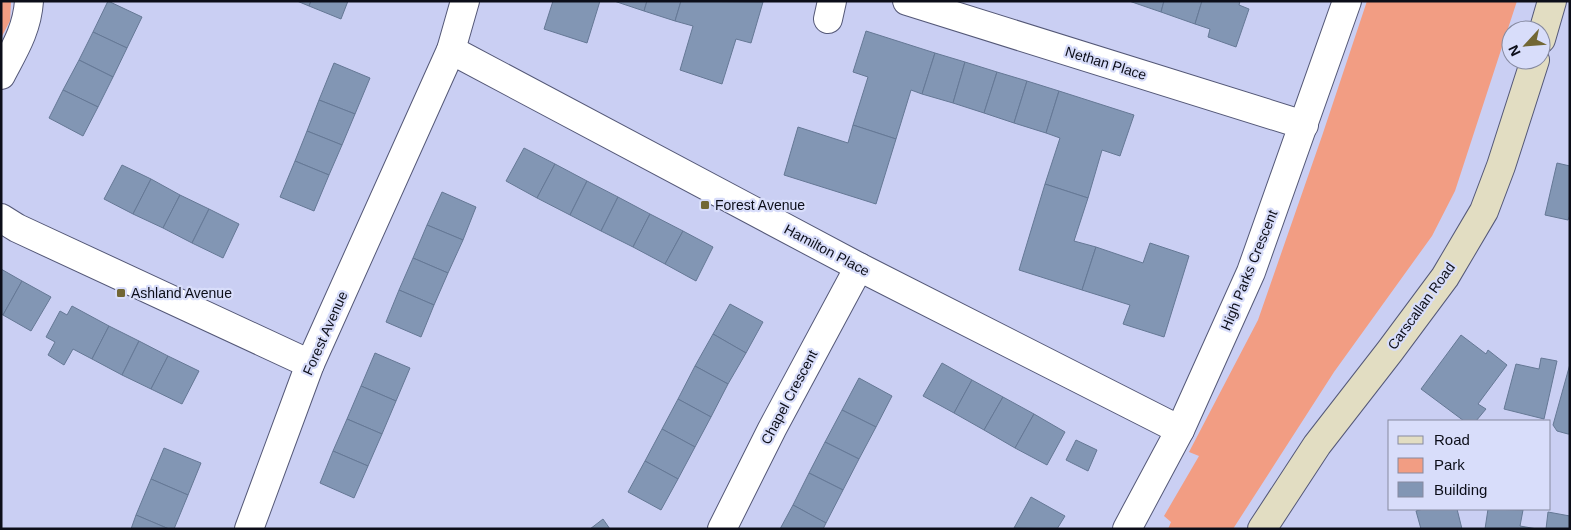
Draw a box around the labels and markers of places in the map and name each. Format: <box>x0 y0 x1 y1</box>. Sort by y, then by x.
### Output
place label: Forest Avenue <box>715 197 805 213</box>
marker: Forest Avenue <box>699 199 711 211</box>
place label: Ashland Avenue <box>131 285 232 301</box>
marker: Ashland Avenue <box>115 287 127 299</box>

